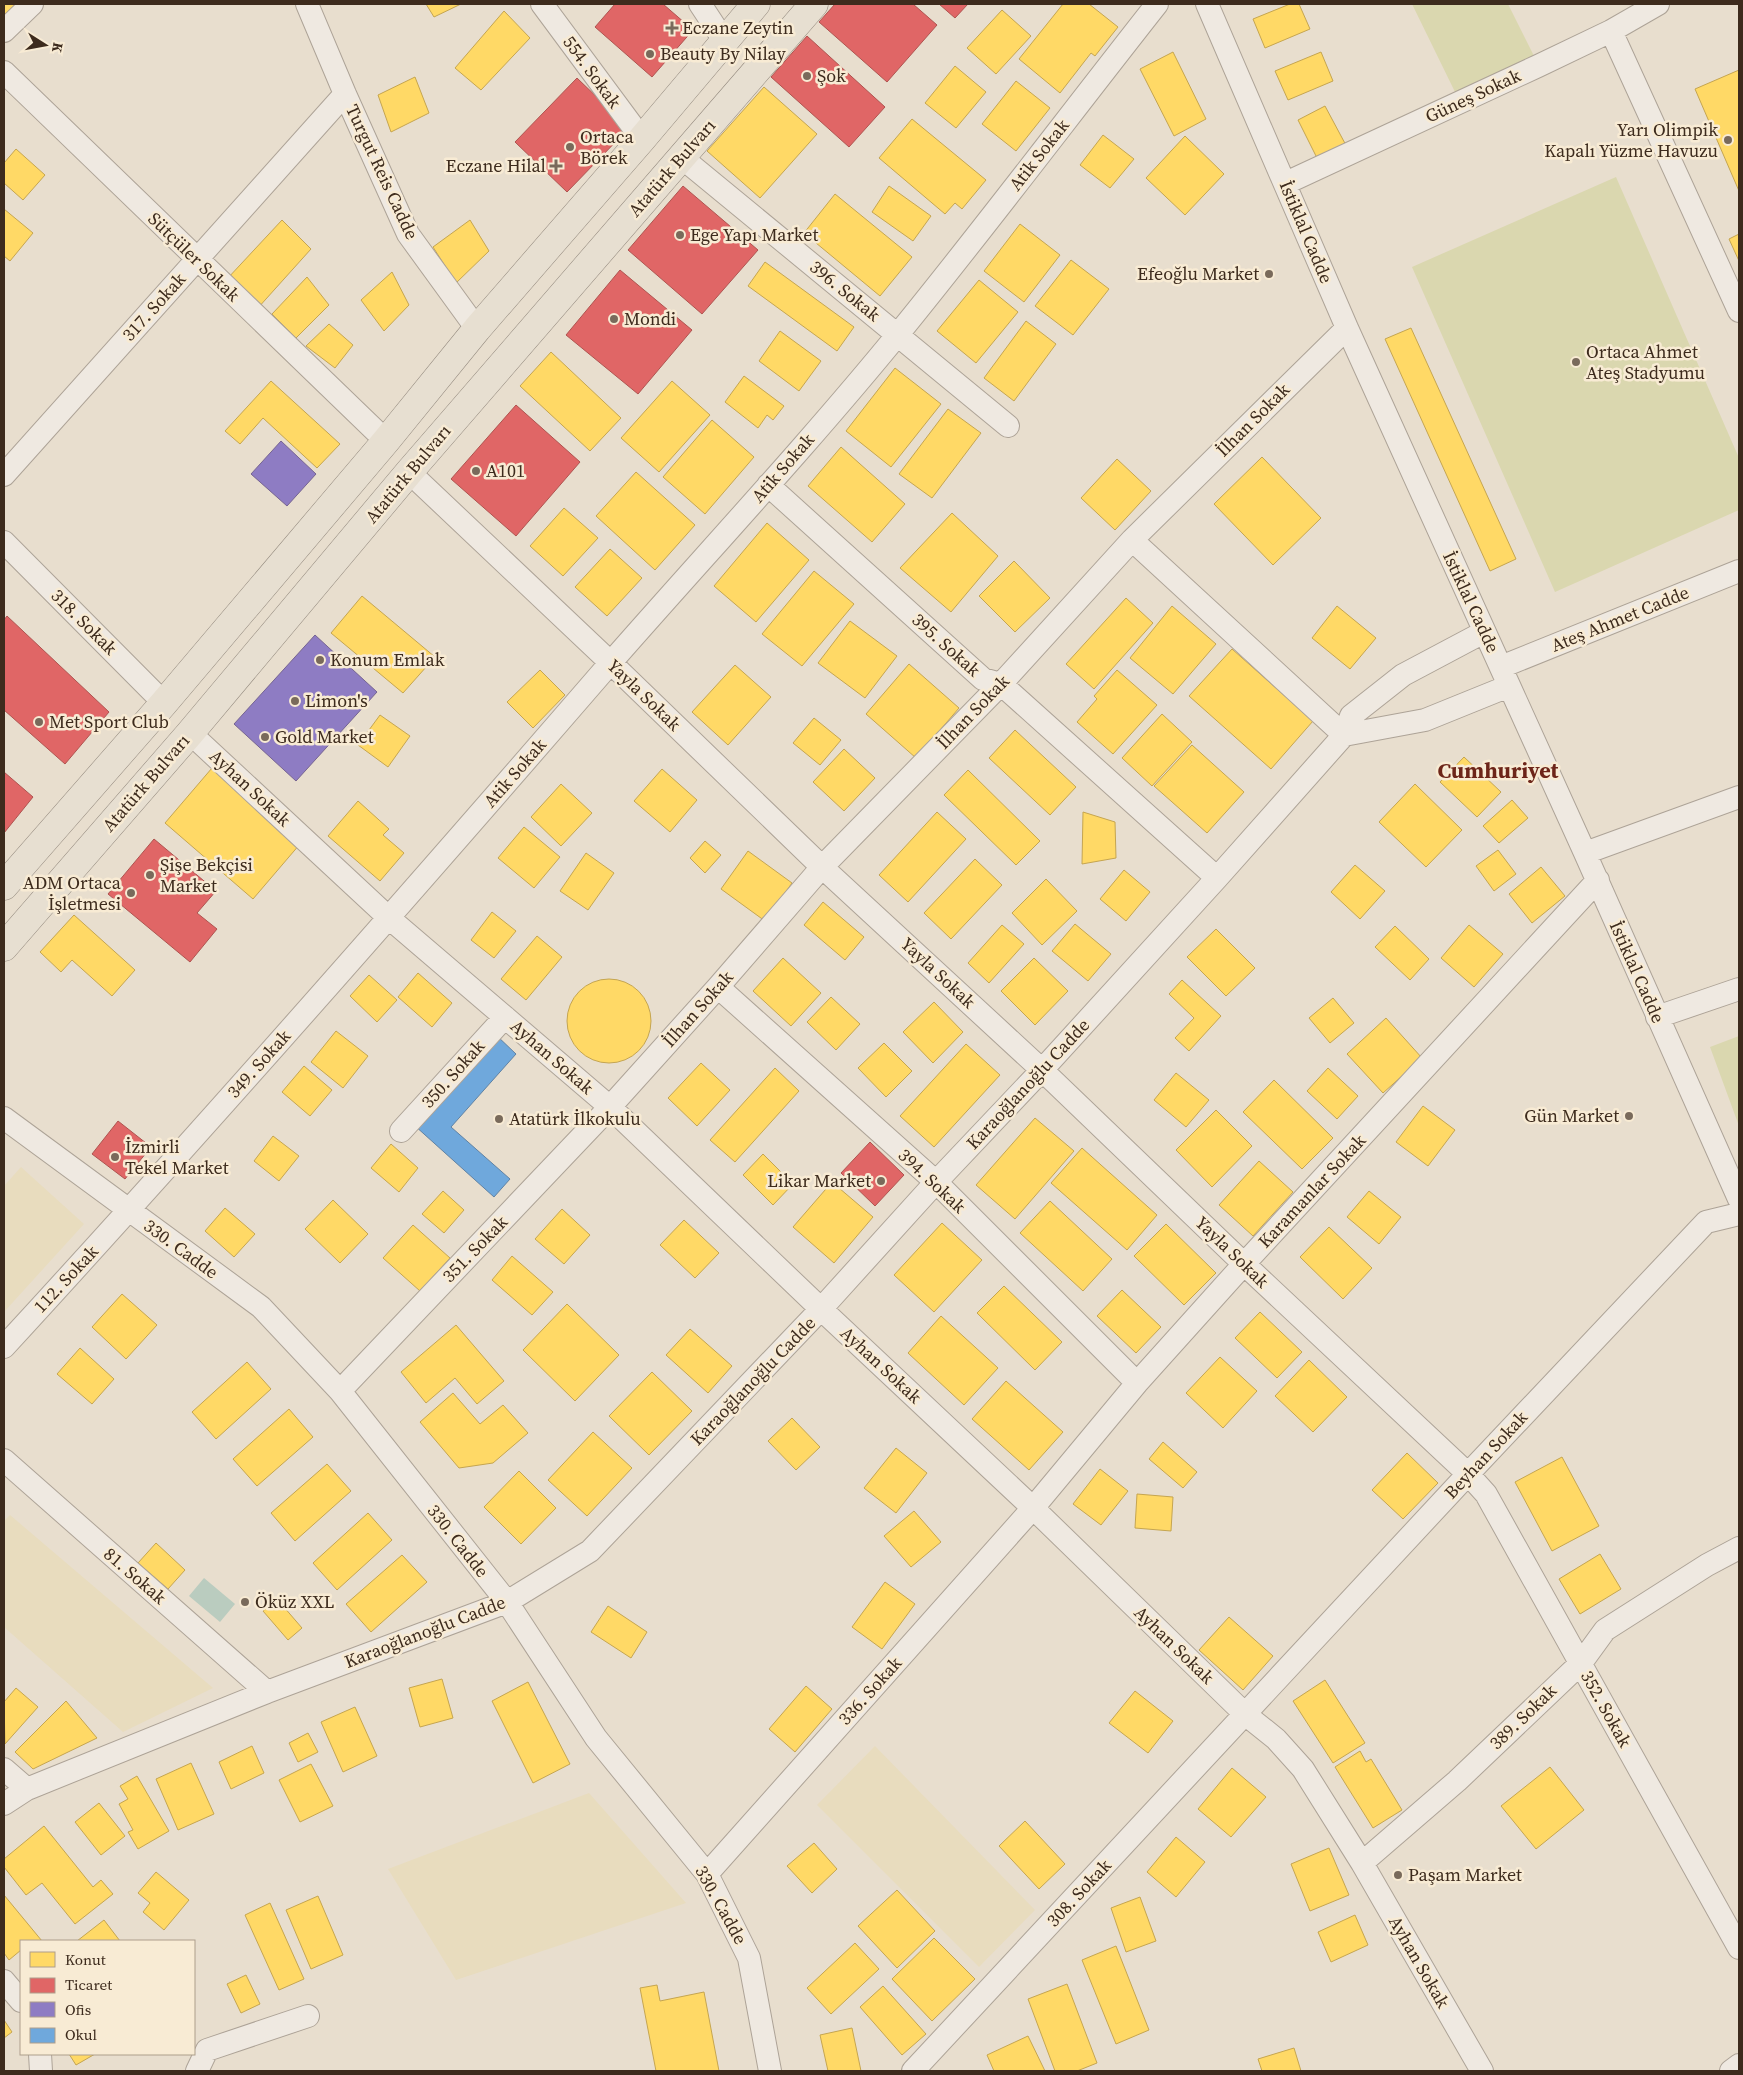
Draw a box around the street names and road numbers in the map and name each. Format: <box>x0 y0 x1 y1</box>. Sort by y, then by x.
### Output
street label: 554. Sokak <box>557 30 627 113</box>
street label: Güneş Sokak <box>1421 62 1525 129</box>
street label: Turgut Reis Cadde <box>340 100 425 243</box>
street label: Atatürk Bulvarı <box>622 113 721 222</box>
street label: Atik Sokak <box>1003 114 1075 196</box>
street label: İstiklal Cadde <box>1274 177 1339 287</box>
street label: Sütçüler Sokak <box>143 206 246 307</box>
street label: 396. Sokak <box>805 254 886 327</box>
street label: 317. Sokak <box>116 267 191 346</box>
street label: İlhan Sokak <box>1210 377 1295 462</box>
street label: Atatürk Bulvarı <box>359 419 456 528</box>
street label: Atik Sokak <box>745 427 820 508</box>
street label: İstiklal Cadde <box>1437 547 1506 657</box>
street label: Ateş Ahmet Cadde <box>1547 579 1693 658</box>
street label: 318. Sokak <box>46 583 123 660</box>
street label: 395. Sokak <box>907 607 986 682</box>
street label: Yayla Sokak <box>602 653 687 736</box>
street label: İlhan Sokak <box>931 669 1015 754</box>
street label: Atatürk Bulvarı <box>96 728 195 837</box>
street label: Atik Sokak <box>477 732 552 813</box>
street label: Ayhan Sokak <box>204 743 297 832</box>
street label: İstiklal Cadde <box>1604 917 1671 1027</box>
street label: Yayla Sokak <box>895 931 981 1014</box>
street label: İlhan Sokak <box>657 965 739 1052</box>
street label: Karaoğlanoğlu Cadde <box>960 1013 1095 1155</box>
street label: Ayhan Sokak <box>505 1014 599 1100</box>
street label: 349. Sokak <box>221 1024 296 1103</box>
street label: 350. Sokak <box>415 1034 490 1113</box>
street label: Karamanlar Sokak <box>1252 1128 1371 1253</box>
street label: 394. Sokak <box>893 1143 972 1219</box>
street label: 351. Sokak <box>436 1210 513 1288</box>
street label: Yayla Sokak <box>1190 1210 1275 1293</box>
street label: 330. Cadde <box>139 1213 224 1284</box>
street label: 112. Sokak <box>28 1239 104 1318</box>
street label: Karaoğlanoğlu Cadde <box>684 1311 821 1451</box>
street label: Ayhan Sokak <box>835 1320 928 1409</box>
street label: Beyhan Sokak <box>1438 1405 1533 1504</box>
street label: 330. Cadde <box>422 1499 495 1583</box>
street label: 81. Sokak <box>99 1541 172 1610</box>
street label: Karaoğlanoğlu Cadde <box>341 1589 509 1674</box>
street label: Ayhan Sokak <box>1129 1600 1220 1689</box>
street label: 336. Sokak <box>832 1651 907 1730</box>
street label: 352. Sokak <box>1575 1666 1638 1752</box>
street label: 389. Sokak <box>1484 1678 1562 1755</box>
street label: 308. Sokak <box>1041 1853 1117 1932</box>
street label: 330. Cadde <box>689 1861 753 1949</box>
street label: Ayhan Sokak <box>1383 1911 1456 2013</box>

